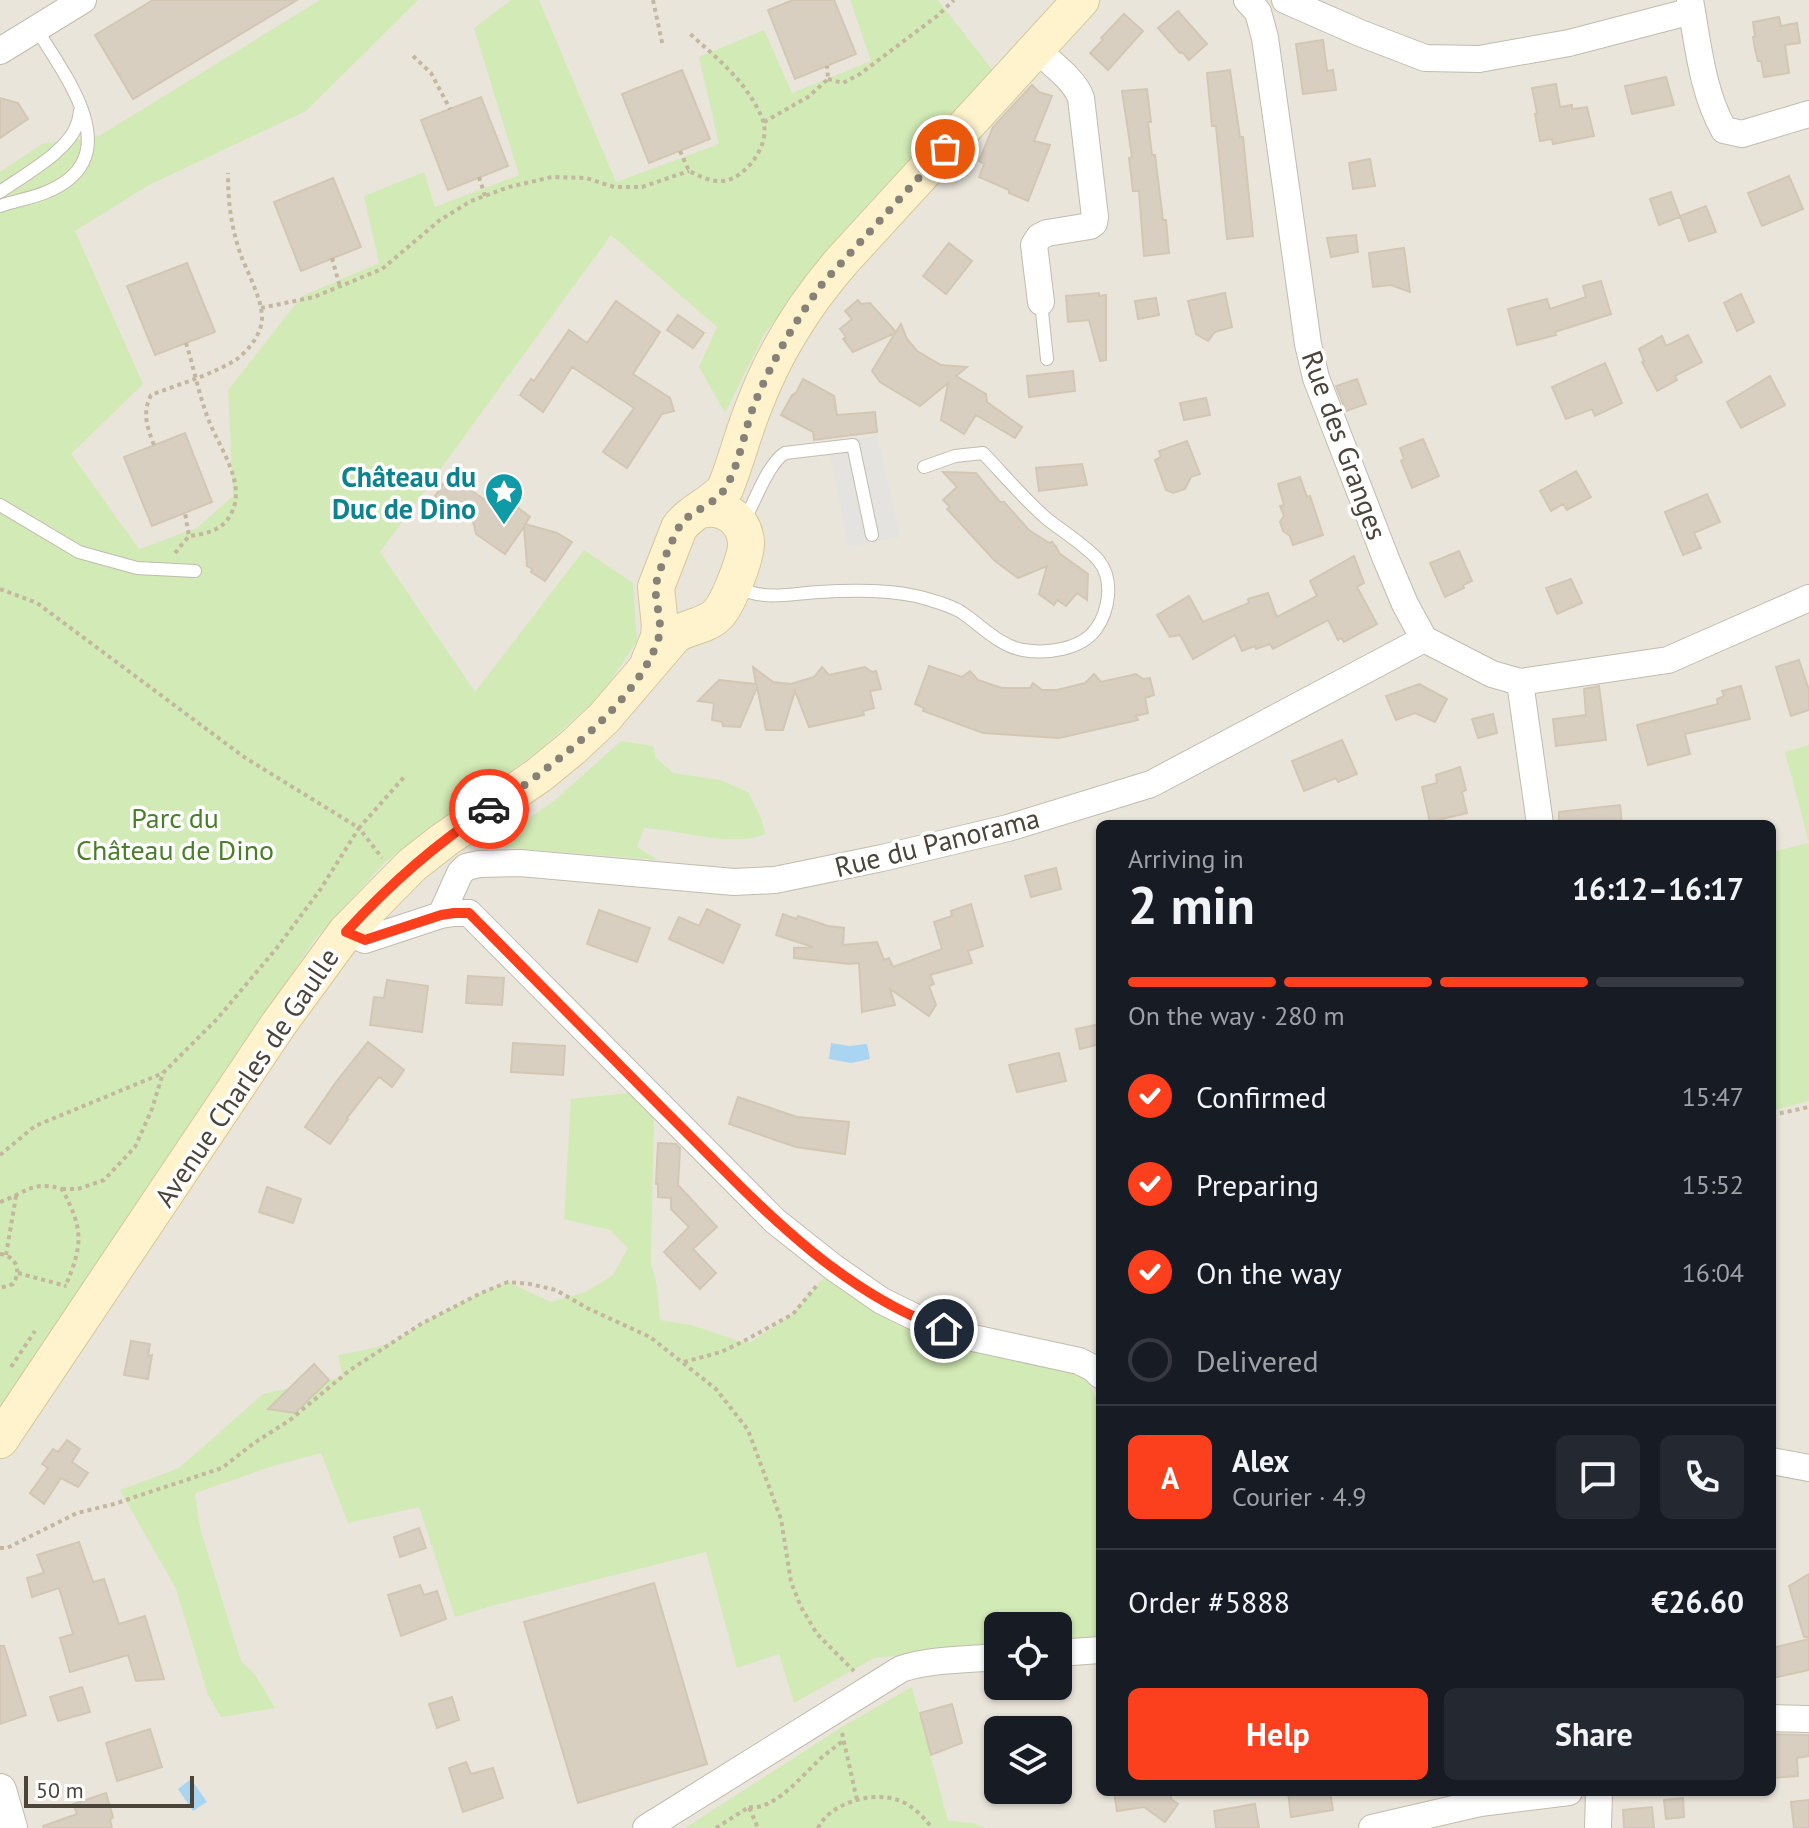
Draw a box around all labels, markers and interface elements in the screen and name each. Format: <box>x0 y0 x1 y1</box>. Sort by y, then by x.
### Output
pin <box>911 115 979 183</box>
icon: bag <box>923 127 967 171</box>
street label: Rue des Granges <box>1294 345 1396 545</box>
place label: Château du Duc de Dino <box>332 458 476 527</box>
place icon: Château du Duc de Dino <box>483 471 525 526</box>
courier <box>449 769 529 849</box>
icon: car <box>467 787 511 831</box>
park label: Parc du Château de Dino <box>76 799 274 868</box>
street label: Rue du Panorama <box>831 799 1043 885</box>
text: Arriving in <box>1128 842 1244 875</box>
text: 16:12–16:17 <box>1572 869 1744 908</box>
text: 2 min <box>1128 871 1255 938</box>
street label: Avenue Charles de Gaulle <box>145 940 347 1214</box>
text: On the way · 280 m <box>1128 999 1345 1032</box>
icon: check <box>1128 1074 1172 1118</box>
text: Confirmed <box>1196 1077 1327 1116</box>
text: 15:47 <box>1682 1080 1744 1113</box>
icon: check <box>1128 1162 1172 1206</box>
text: Preparing <box>1196 1165 1319 1204</box>
text: 15:52 <box>1682 1168 1744 1201</box>
icon: check <box>1128 1250 1172 1294</box>
text: On the way <box>1196 1253 1342 1292</box>
text: 16:04 <box>1682 1256 1744 1289</box>
pin <box>910 1295 978 1363</box>
icon: home <box>922 1307 966 1351</box>
text: Delivered <box>1196 1341 1319 1380</box>
button: chat <box>1556 1435 1640 1519</box>
button: phone <box>1660 1435 1744 1519</box>
text: Alex <box>1232 1441 1289 1480</box>
text: A <box>1161 1458 1179 1497</box>
text: Courier · 4.9 <box>1232 1480 1366 1513</box>
text: Order #5888 <box>1128 1582 1290 1621</box>
text: €26.60 <box>1652 1582 1744 1621</box>
map controls <box>984 1612 1072 1804</box>
button: locate <box>984 1612 1072 1700</box>
button: Help <box>1128 1688 1428 1780</box>
button: Share <box>1444 1688 1744 1780</box>
button: layers <box>984 1716 1072 1804</box>
scale bar <box>24 1772 194 1808</box>
text: 50 m <box>36 1776 84 1804</box>

